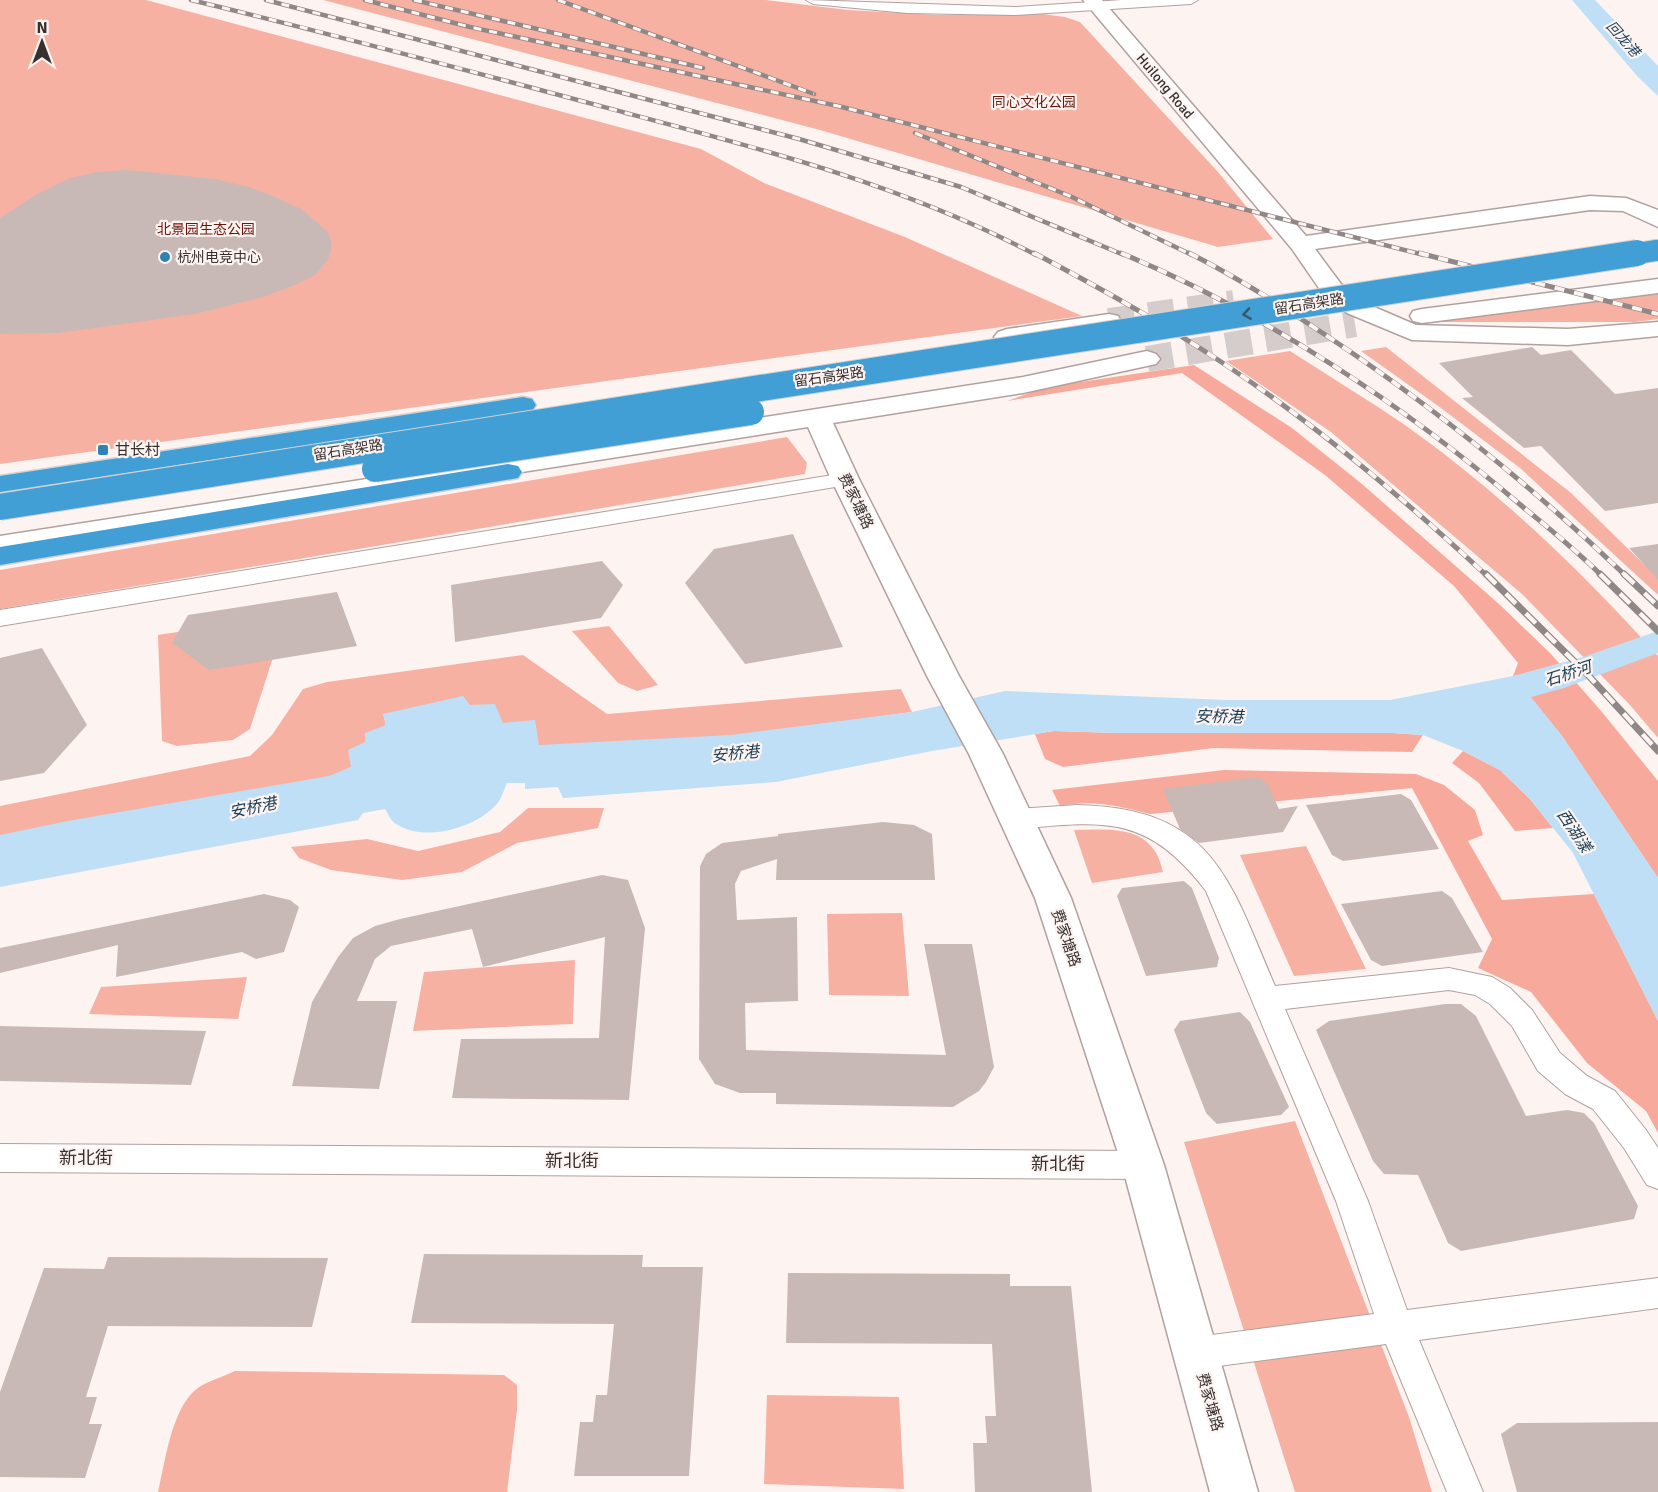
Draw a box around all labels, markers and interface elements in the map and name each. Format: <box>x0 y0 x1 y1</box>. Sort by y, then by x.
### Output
north arrow <box>12 12 72 72</box>
text: N <box>36 18 48 38</box>
water label: 回龙港 <box>1603 18 1645 62</box>
street label: Huilong Road <box>1133 50 1197 122</box>
park label: 同心文化公园 <box>992 94 1076 111</box>
park label: 北景园生态公园 <box>157 221 255 238</box>
place label: 杭州电竞中心 <box>177 249 261 266</box>
marker: 杭州电竞中心 <box>158 250 172 264</box>
street label: 留石高架路 <box>1273 290 1345 318</box>
one-way arrow <box>1243 307 1253 320</box>
street label: 留石高架路 <box>793 364 865 390</box>
street label: 留石高架路 <box>312 436 384 464</box>
place label: 甘长村 <box>115 441 160 459</box>
marker: 甘长村 <box>96 443 110 457</box>
street label: 费家塘路 <box>835 470 877 532</box>
water label: 石桥河 <box>1542 656 1597 691</box>
water label: 安桥港 <box>1195 707 1245 727</box>
water label: 安桥港 <box>710 741 762 766</box>
water label: 安桥港 <box>227 793 281 823</box>
water label: 西湖漾 <box>1552 806 1597 858</box>
street label: 费家塘路 <box>1048 907 1084 969</box>
street label: 新北街 <box>59 1147 113 1169</box>
street label: 新北街 <box>545 1150 599 1172</box>
street label: 新北街 <box>1031 1153 1085 1175</box>
street label: 费家塘路 <box>1193 1371 1227 1433</box>

